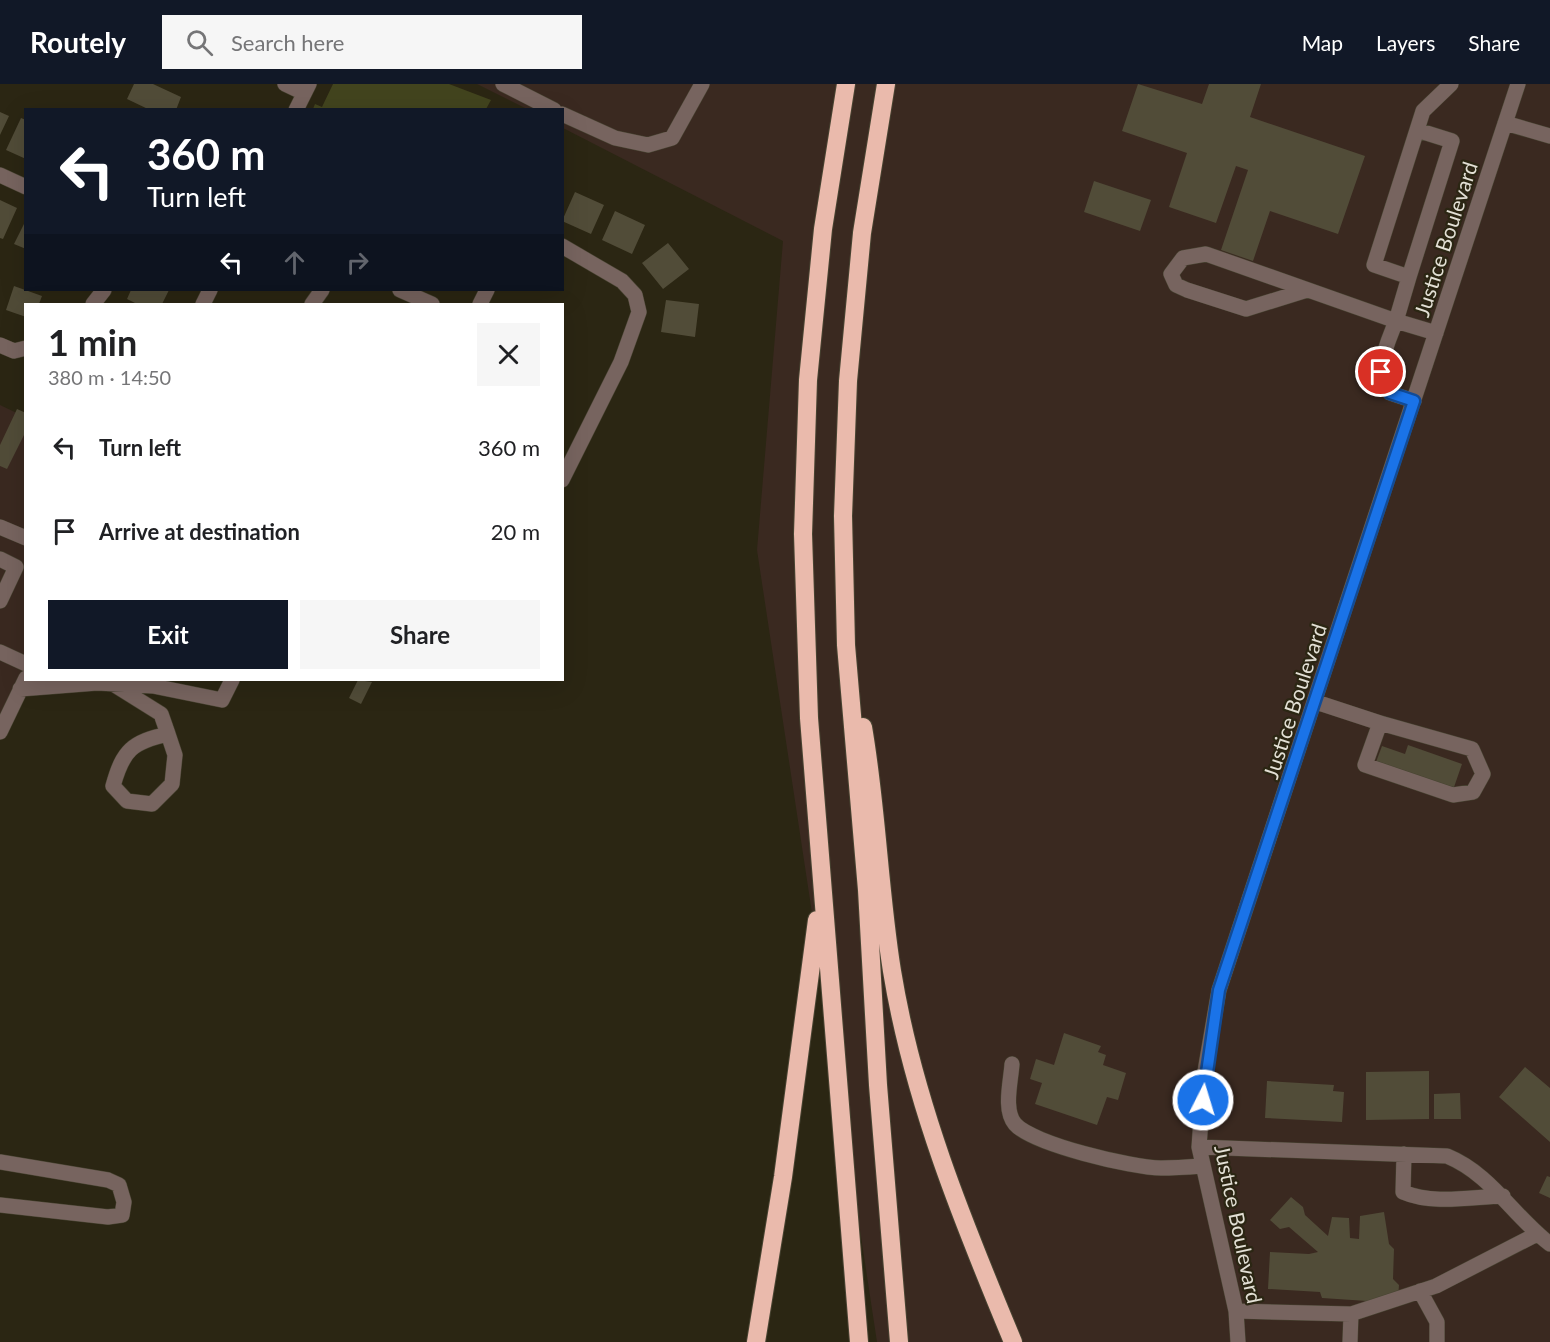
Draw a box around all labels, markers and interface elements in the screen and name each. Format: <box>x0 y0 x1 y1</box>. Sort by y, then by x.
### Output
search box <box>162 15 582 69</box>
text: Routely <box>30 25 126 59</box>
icon: search <box>183 26 216 59</box>
text: Search here <box>231 29 344 56</box>
text: Map <box>1302 30 1343 55</box>
text: Layers <box>1376 30 1435 55</box>
text: Share <box>1468 30 1520 55</box>
text: 360 m <box>147 129 265 179</box>
icon: left <box>48 132 126 210</box>
street label: Justice Boulevard <box>1408 158 1482 320</box>
text: Turn left <box>147 180 246 213</box>
icon: left <box>215 246 248 279</box>
icon: ahead <box>278 246 311 279</box>
icon: right <box>341 246 374 279</box>
text: 1 min <box>48 320 137 364</box>
button: close <box>477 323 540 386</box>
pin <box>1355 346 1406 397</box>
icon: arrive <box>1364 355 1397 388</box>
text: 380 m · 14:50 <box>48 365 171 389</box>
icon: left <box>48 431 81 464</box>
text: Turn left <box>99 434 181 461</box>
text: 360 m <box>478 434 540 461</box>
icon: arrive <box>48 515 81 548</box>
text: Arrive at destination <box>99 518 300 545</box>
text: 20 m <box>491 518 540 545</box>
button: Exit <box>48 600 288 669</box>
button: Share <box>300 600 540 669</box>
street label: Justice Boulevard <box>1257 620 1331 782</box>
position arrow <box>1171 1068 1235 1132</box>
street label: Justice Boulevard <box>1210 1142 1268 1306</box>

